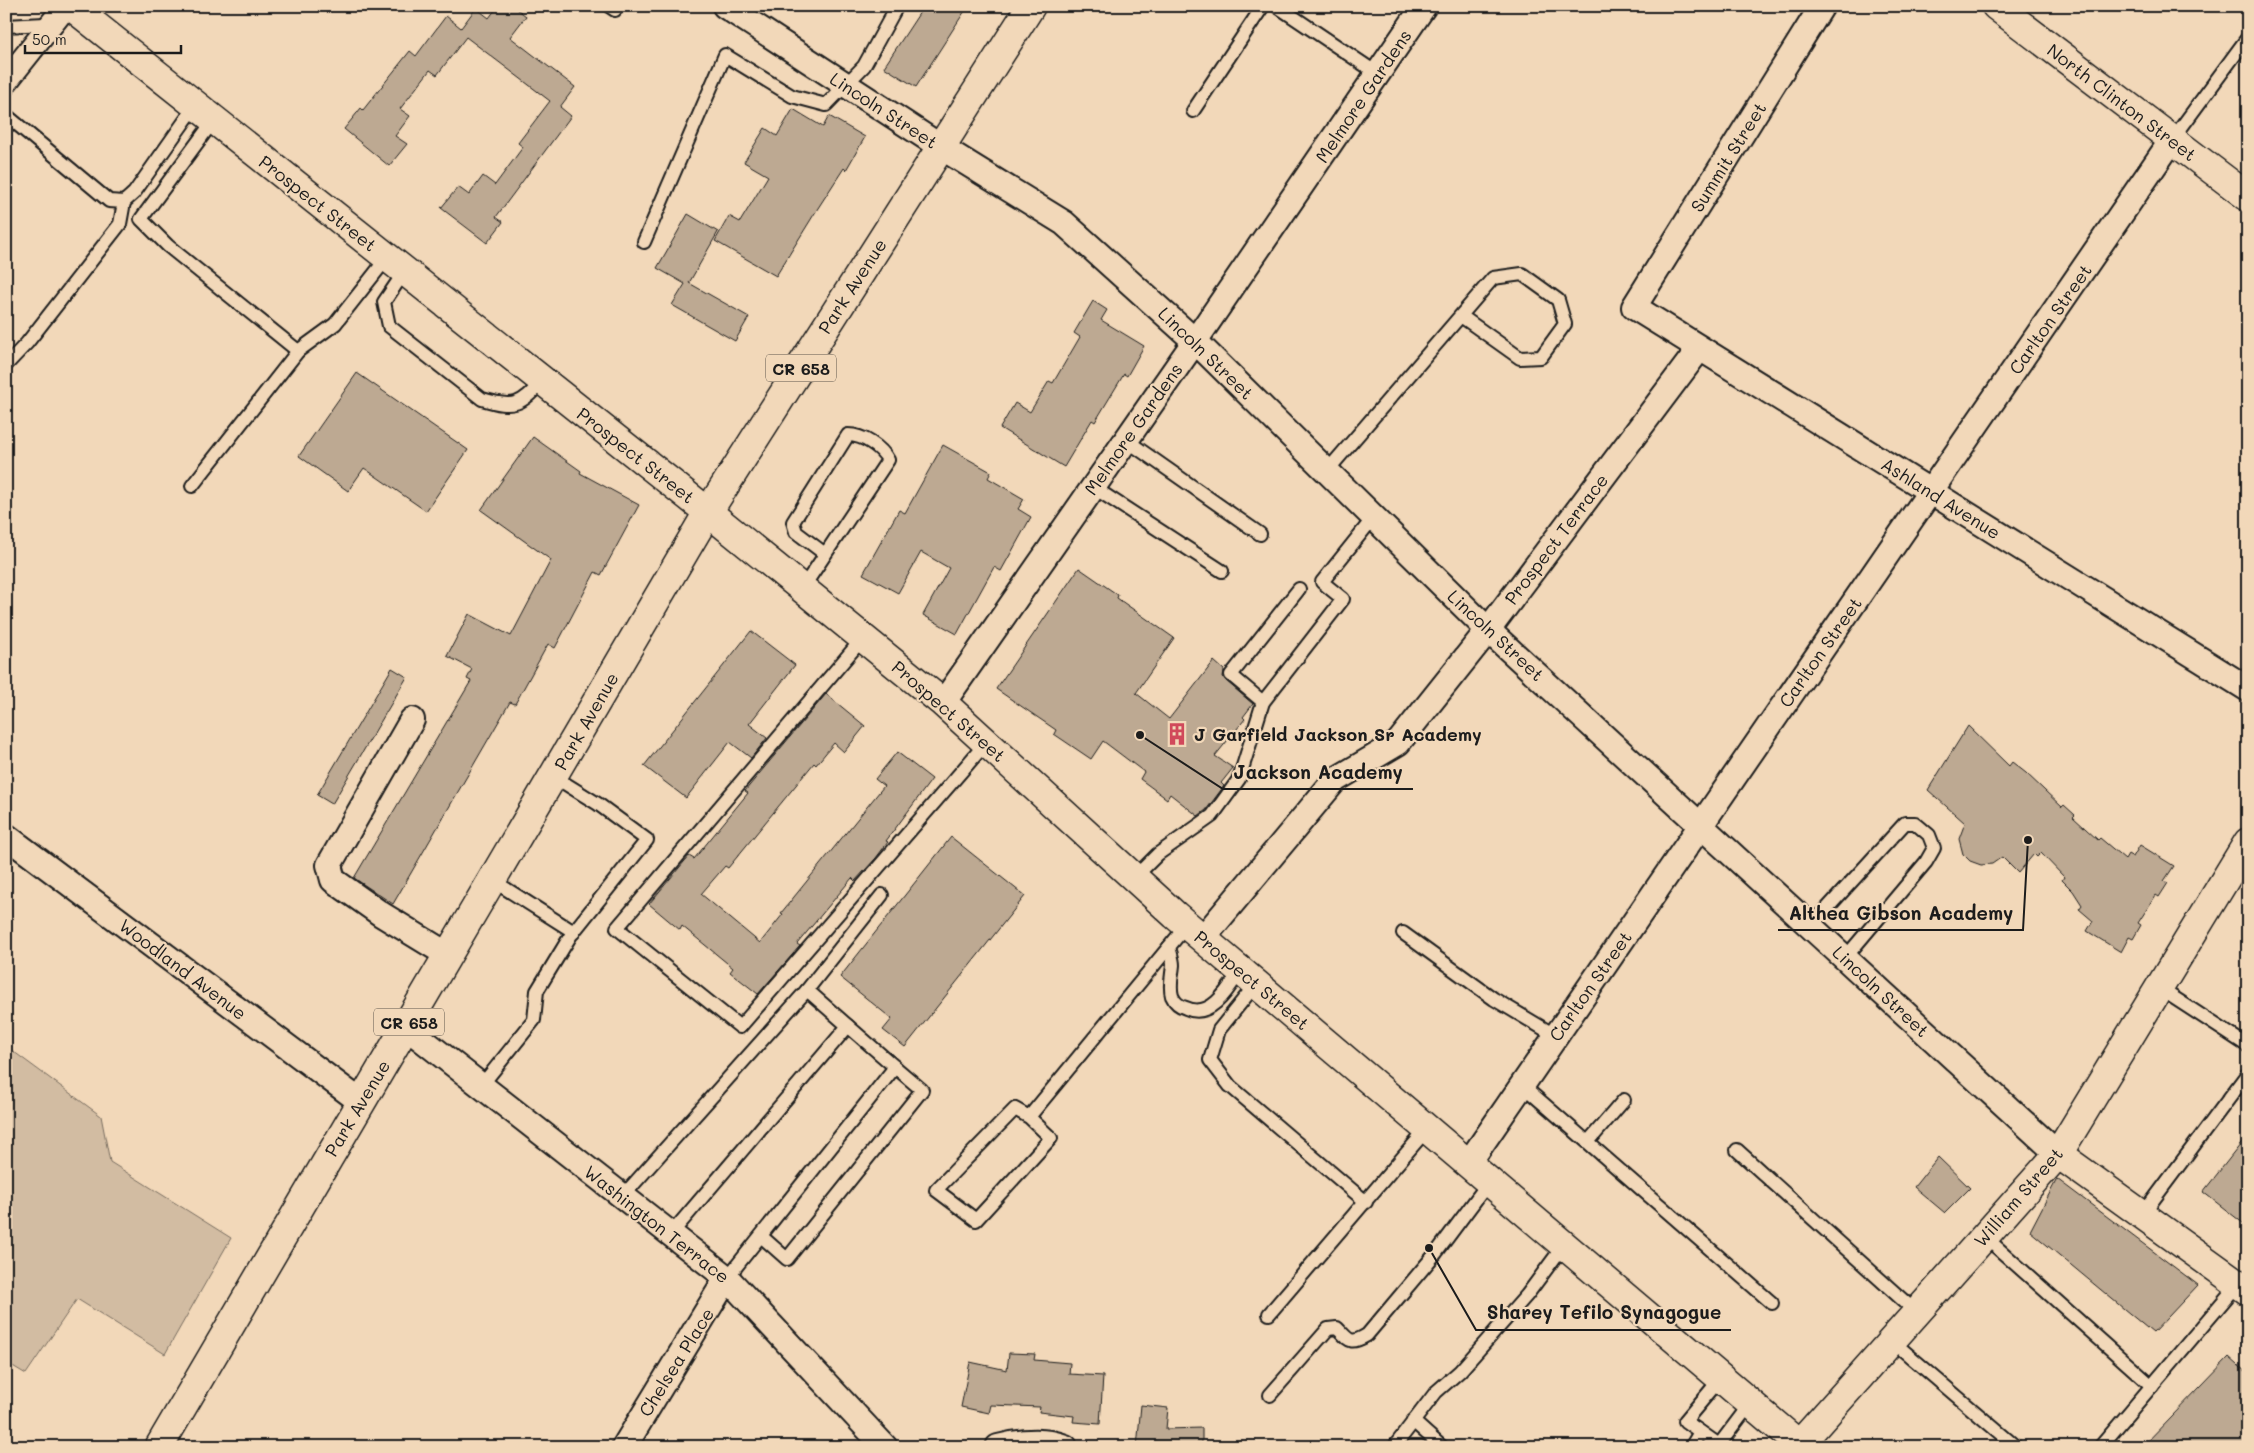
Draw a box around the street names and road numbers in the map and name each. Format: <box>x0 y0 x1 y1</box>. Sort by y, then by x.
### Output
street label: Melmore Gardens <box>1309 25 1417 167</box>
street label: North Clinton Street <box>2042 38 2202 166</box>
street label: Lincoln Street <box>826 66 942 154</box>
street label: Summit Street <box>1685 98 1771 216</box>
street label: Prospect Street <box>254 149 382 257</box>
street label: Park Avenue <box>812 234 892 338</box>
street label: Carlton Street <box>2003 259 2097 379</box>
street label: Lincoln Street <box>1153 301 1259 405</box>
road number: CR 658 <box>766 354 836 382</box>
street label: Melmore Gardens <box>1078 358 1188 500</box>
street label: Prospect Street <box>572 401 700 509</box>
street label: Ashland Avenue <box>1877 452 2005 544</box>
street label: Prospect Terrace <box>1499 469 1613 609</box>
street label: Lincoln Street <box>1443 584 1549 686</box>
street label: Carlton Street <box>1773 592 1867 712</box>
street label: Prospect Street <box>887 655 1011 767</box>
street label: Park Avenue <box>548 668 624 774</box>
street label: Woodland Avenue <box>114 913 252 1025</box>
street label: Prospect Street <box>1189 925 1315 1035</box>
street label: Carlton Street <box>1543 926 1637 1046</box>
street label: Lincoln Street <box>1828 940 1934 1042</box>
road number: CR 658 <box>374 1009 444 1036</box>
street label: Park Avenue <box>319 1055 395 1161</box>
street label: William Street <box>1968 1142 2068 1252</box>
street label: Washington Terrace <box>579 1160 735 1288</box>
street label: Chelsea Place <box>633 1303 719 1421</box>

